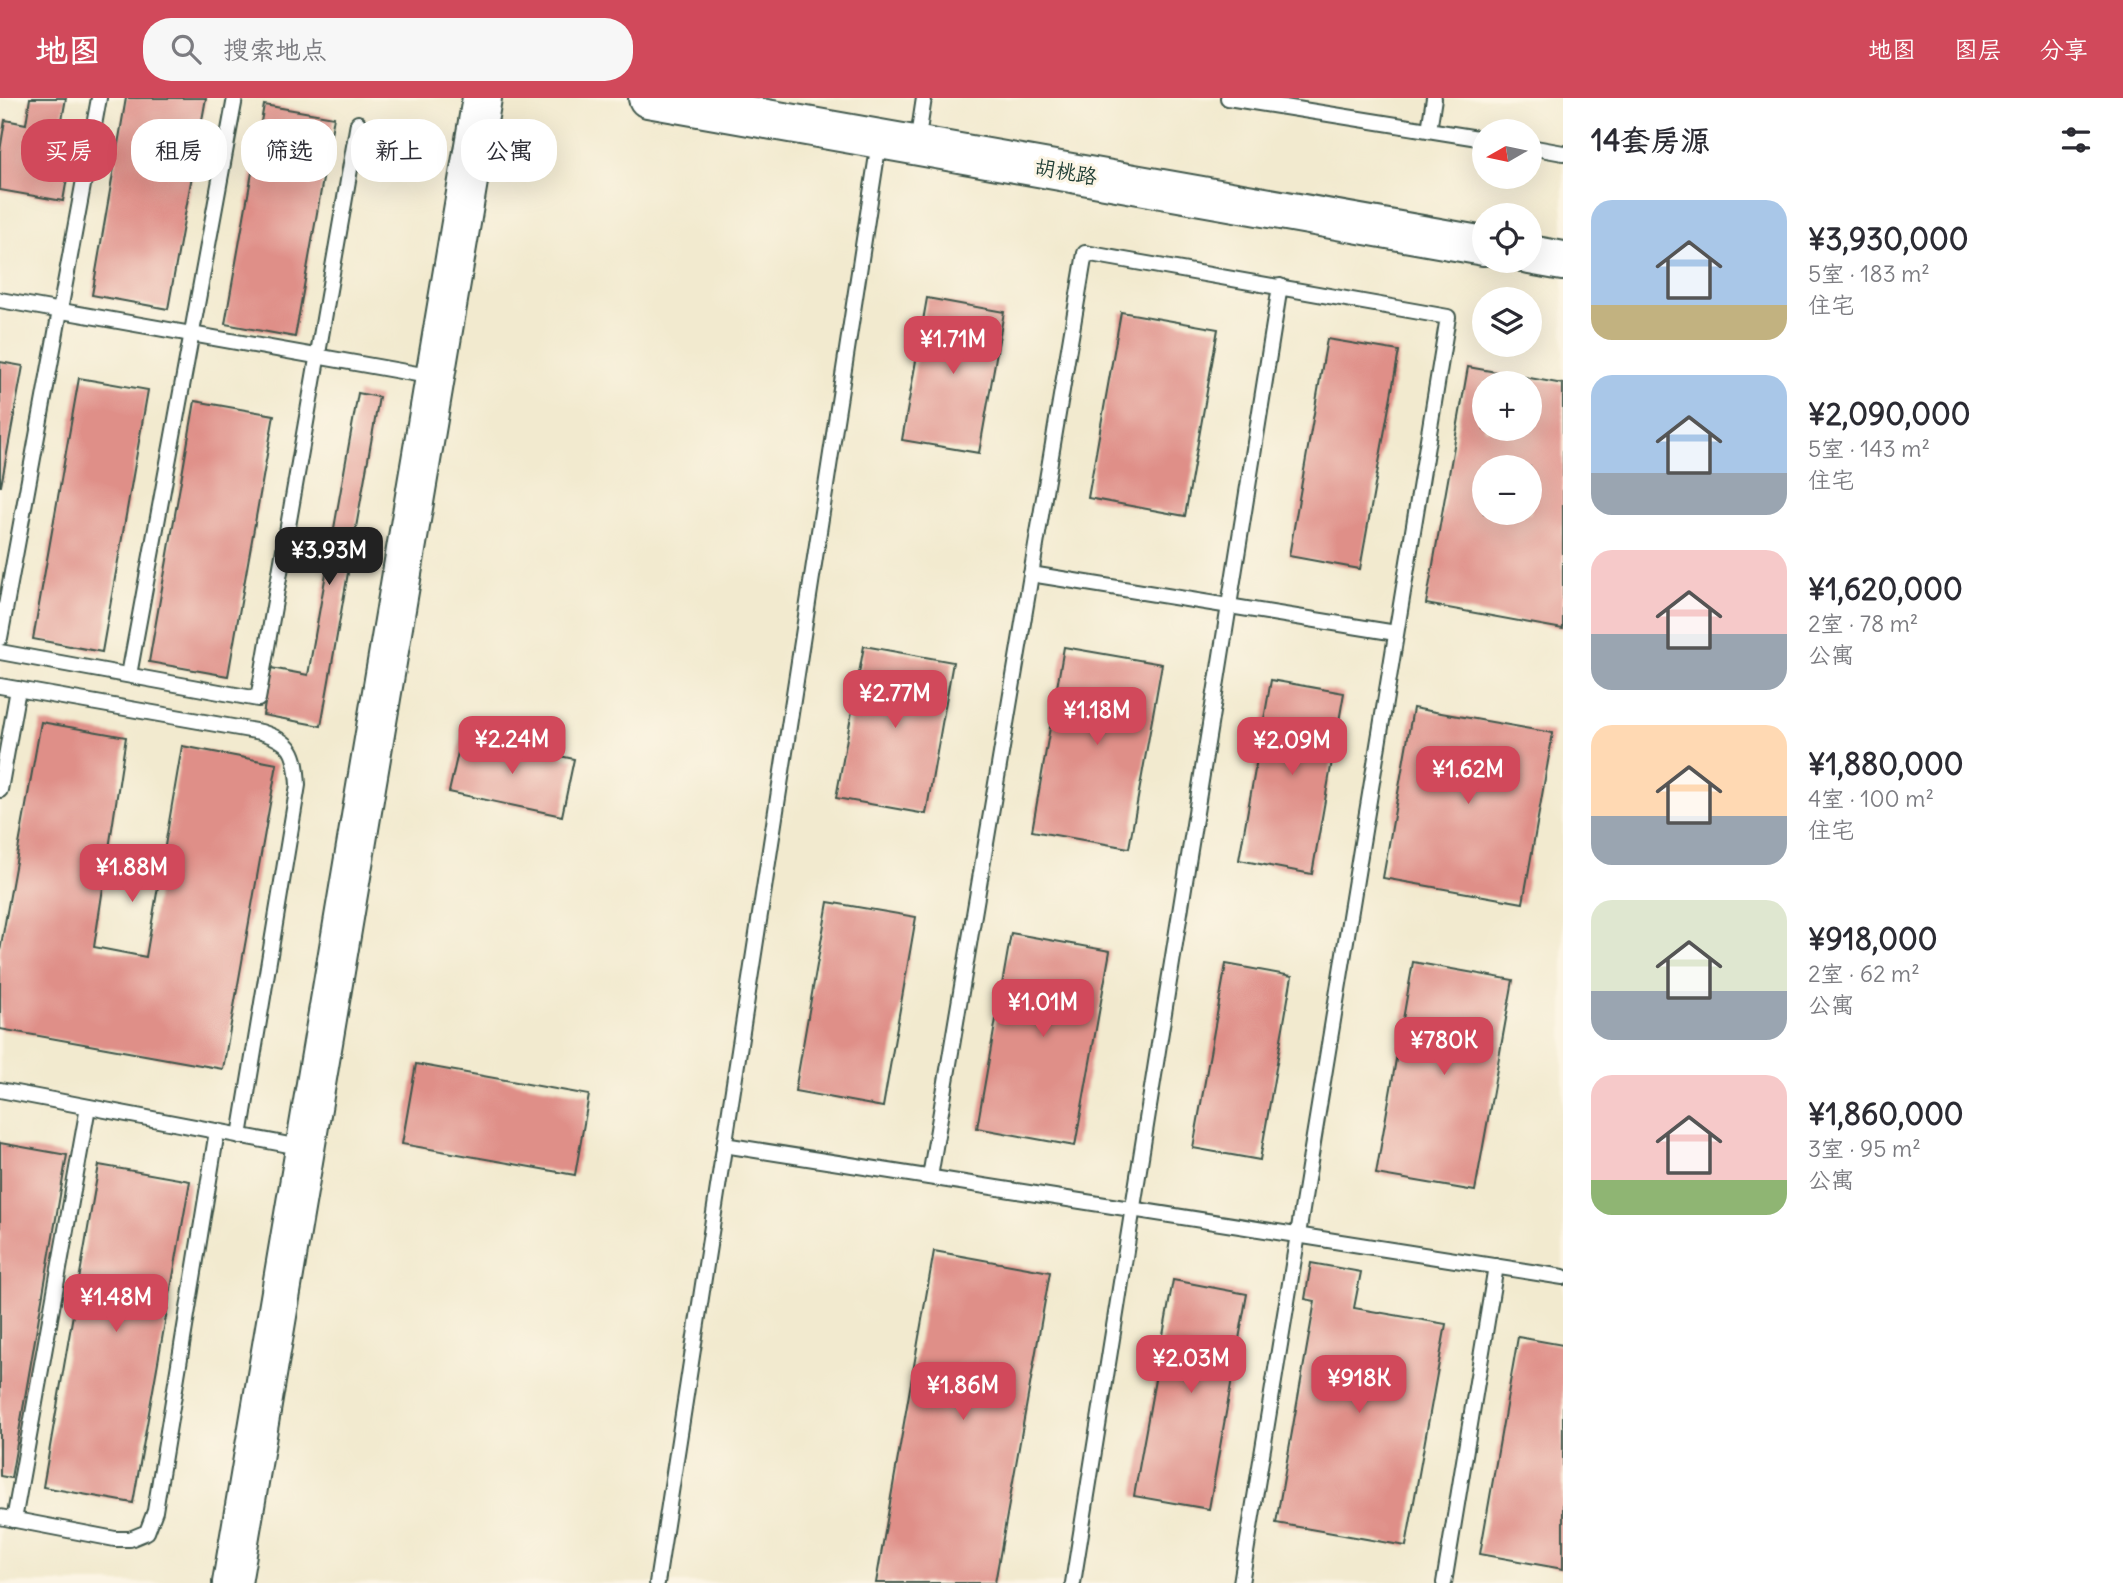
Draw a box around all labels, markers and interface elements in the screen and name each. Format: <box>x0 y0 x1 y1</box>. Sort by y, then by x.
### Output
search box <box>143 18 633 81</box>
text: 地图 <box>35 29 101 71</box>
icon: search <box>167 30 205 68</box>
text: 搜索地点 <box>223 33 327 66</box>
text: 地图 <box>1868 34 1916 64</box>
text: 图层 <box>1954 34 2002 64</box>
text: 分享 <box>2040 34 2088 64</box>
chip: 买房 <box>21 119 117 182</box>
chip: 租房 <box>131 119 227 182</box>
chip: 筛选 <box>241 119 337 182</box>
chip: 新上 <box>351 119 447 182</box>
chip: 公寓 <box>461 119 557 182</box>
north arrow <box>1472 119 1542 189</box>
map controls <box>1472 119 1542 525</box>
text: 14套房源 <box>1591 121 1710 159</box>
icon: filters <box>2057 121 2095 159</box>
street label: 胡桃路 <box>1033 153 1099 190</box>
button: locate <box>1472 203 1542 273</box>
text: ¥3,930,000 <box>1808 220 1968 258</box>
icon: home <box>1647 228 1731 312</box>
text: 5室 · 183 m² <box>1808 259 1930 288</box>
button: layers <box>1472 287 1542 357</box>
text: 住宅 <box>1808 290 1854 319</box>
pin: ¥1.71M <box>896 316 1010 376</box>
text: ¥1.71M <box>920 324 986 353</box>
button: + <box>1472 371 1542 441</box>
text: ¥2,090,000 <box>1808 395 1971 433</box>
icon: home <box>1647 403 1731 487</box>
text: 5室 · 143 m² <box>1808 434 1930 463</box>
button: − <box>1472 455 1542 525</box>
text: 住宅 <box>1808 465 1854 494</box>
pin: ¥3.93M <box>272 528 386 587</box>
text: ¥3.93M <box>291 535 367 564</box>
text: ¥1,620,000 <box>1808 570 1963 608</box>
icon: home <box>1647 578 1731 662</box>
text: 2室 · 78 m² <box>1808 609 1918 638</box>
text: 公寓 <box>1808 640 1854 669</box>
pin: ¥2.77M <box>838 670 952 730</box>
text: ¥2.77M <box>859 678 931 707</box>
pin: ¥1.18M <box>1040 688 1154 747</box>
text: ¥1.18M <box>1063 695 1131 724</box>
pin: ¥2.24M <box>455 716 569 776</box>
pin: ¥2.09M <box>1235 718 1349 777</box>
text: ¥2.24M <box>474 724 550 753</box>
text: ¥2.09M <box>1253 725 1331 754</box>
text: ¥1,880,000 <box>1808 745 1964 783</box>
pin: ¥1.62M <box>1411 746 1525 806</box>
icon: home <box>1647 753 1731 837</box>
text: ¥1.62M <box>1432 754 1504 783</box>
text: 4室 · 100 m² <box>1808 784 1934 813</box>
text: 住宅 <box>1808 815 1854 844</box>
pin: ¥1.88M <box>75 844 189 904</box>
text: ¥1.88M <box>96 852 168 881</box>
text: ¥918,000 <box>1808 920 1938 958</box>
icon: home <box>1647 928 1731 1012</box>
text: 2室 · 62 m² <box>1808 959 1920 988</box>
pin: ¥1.01M <box>986 979 1100 1039</box>
text: ¥1.01M <box>1008 987 1078 1016</box>
text: 公寓 <box>1808 990 1854 1019</box>
pin: ¥780K <box>1395 1018 1493 1077</box>
text: ¥780K <box>1410 1025 1478 1054</box>
text: ¥1,860,000 <box>1808 1095 1964 1133</box>
icon: home <box>1647 1103 1731 1187</box>
text: 3室 · 95 m² <box>1808 1134 1921 1163</box>
text: 公寓 <box>1808 1165 1854 1194</box>
pin: ¥1.48M <box>59 1274 173 1334</box>
text: ¥1.48M <box>80 1282 152 1311</box>
pin: ¥2.03M <box>1134 1336 1248 1395</box>
text: ¥2.03M <box>1152 1343 1230 1372</box>
pin: ¥918K <box>1310 1356 1408 1415</box>
pin: ¥1.86M <box>906 1362 1020 1422</box>
text: ¥918K <box>1327 1363 1391 1392</box>
text: ¥1.86M <box>927 1370 999 1399</box>

